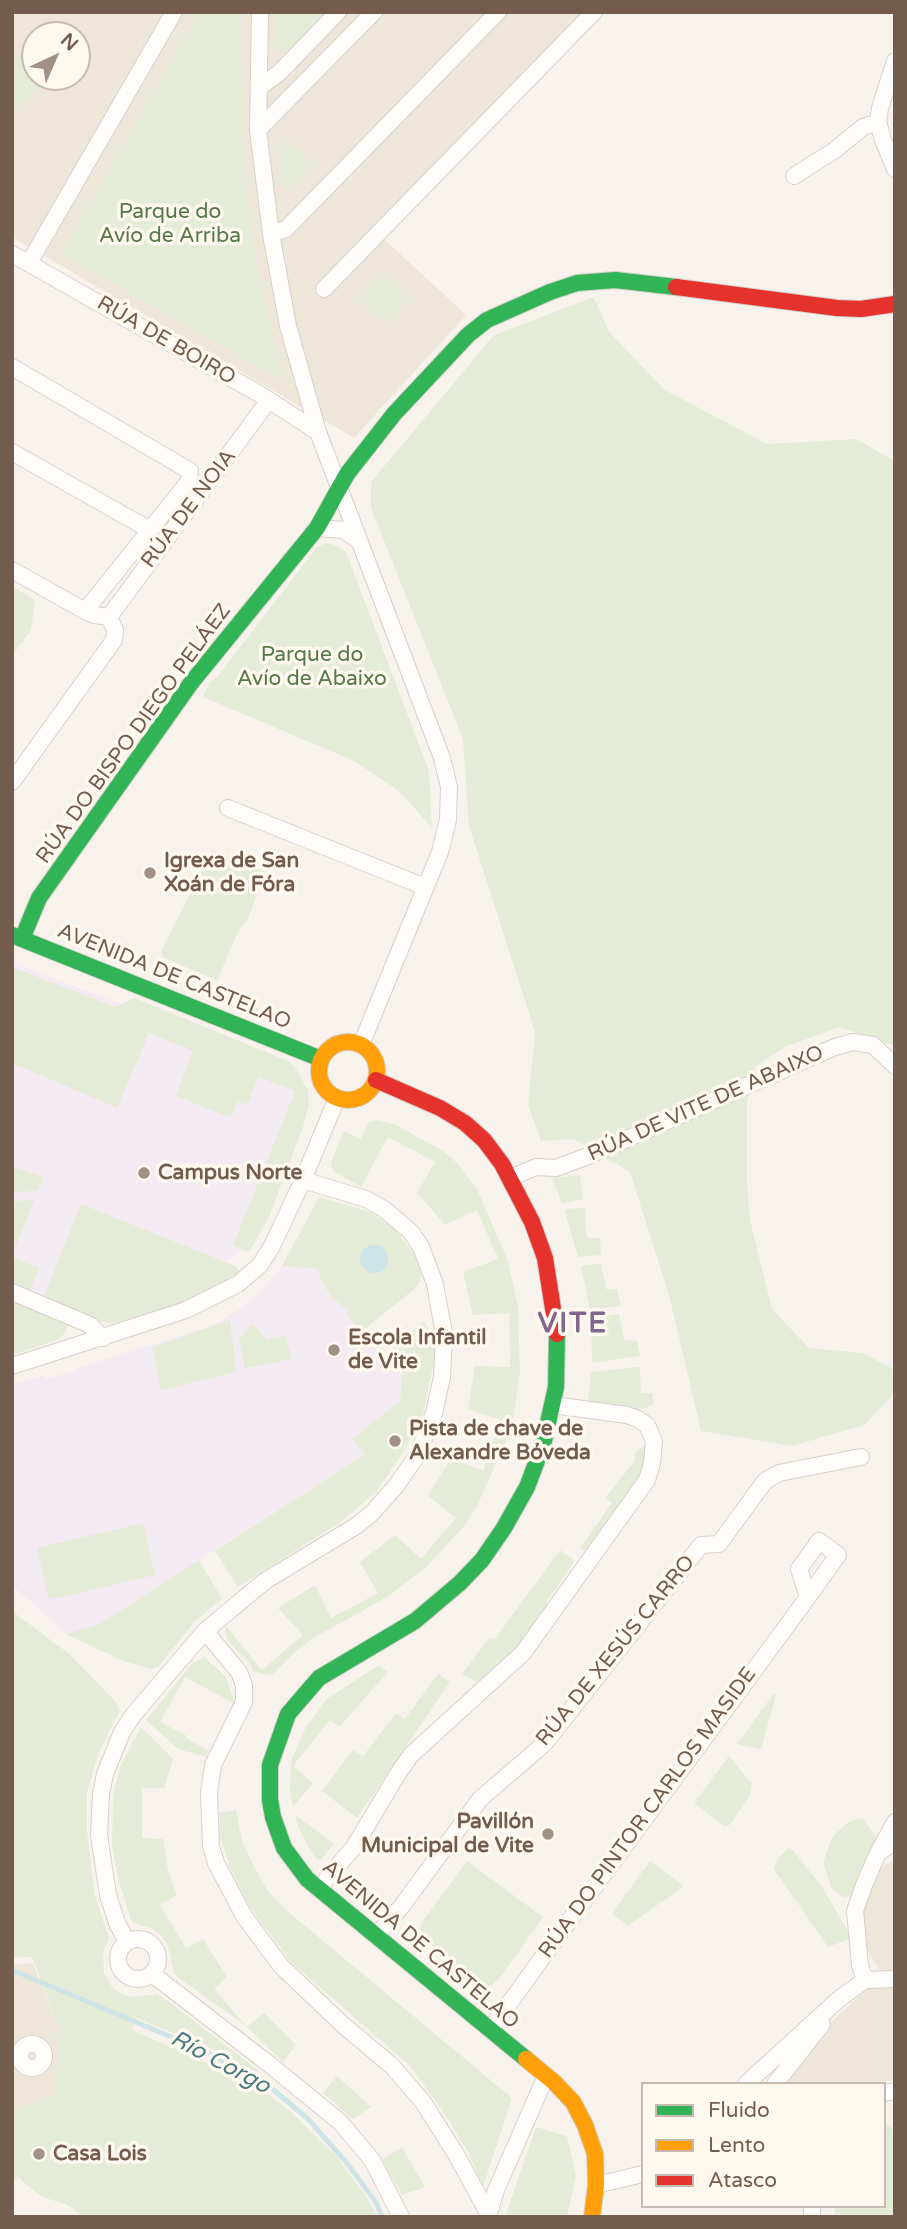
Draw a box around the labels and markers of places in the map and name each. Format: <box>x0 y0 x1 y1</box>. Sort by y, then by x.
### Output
place label: Igrexa de San Xoán de Fóra <box>164 848 299 898</box>
marker: Igrexa de San Xoán de Fóra <box>142 865 158 881</box>
place label: Campus Norte <box>158 1160 302 1186</box>
marker: Campus Norte <box>136 1165 152 1181</box>
place label: Escola Infantil de Vite <box>348 1325 487 1375</box>
marker: Escola Infantil de Vite <box>326 1342 342 1358</box>
place label: Pista de chave de Alexandre Bóveda <box>409 1416 591 1466</box>
marker: Pista de chave de Alexandre Bóveda <box>387 1433 403 1449</box>
place label: Pavillón Municipal de Vite <box>361 1809 534 1859</box>
marker: Pavillón Municipal de Vite <box>540 1826 556 1842</box>
place label: Casa Lois <box>53 2141 147 2167</box>
marker: Casa Lois <box>31 2146 47 2162</box>

